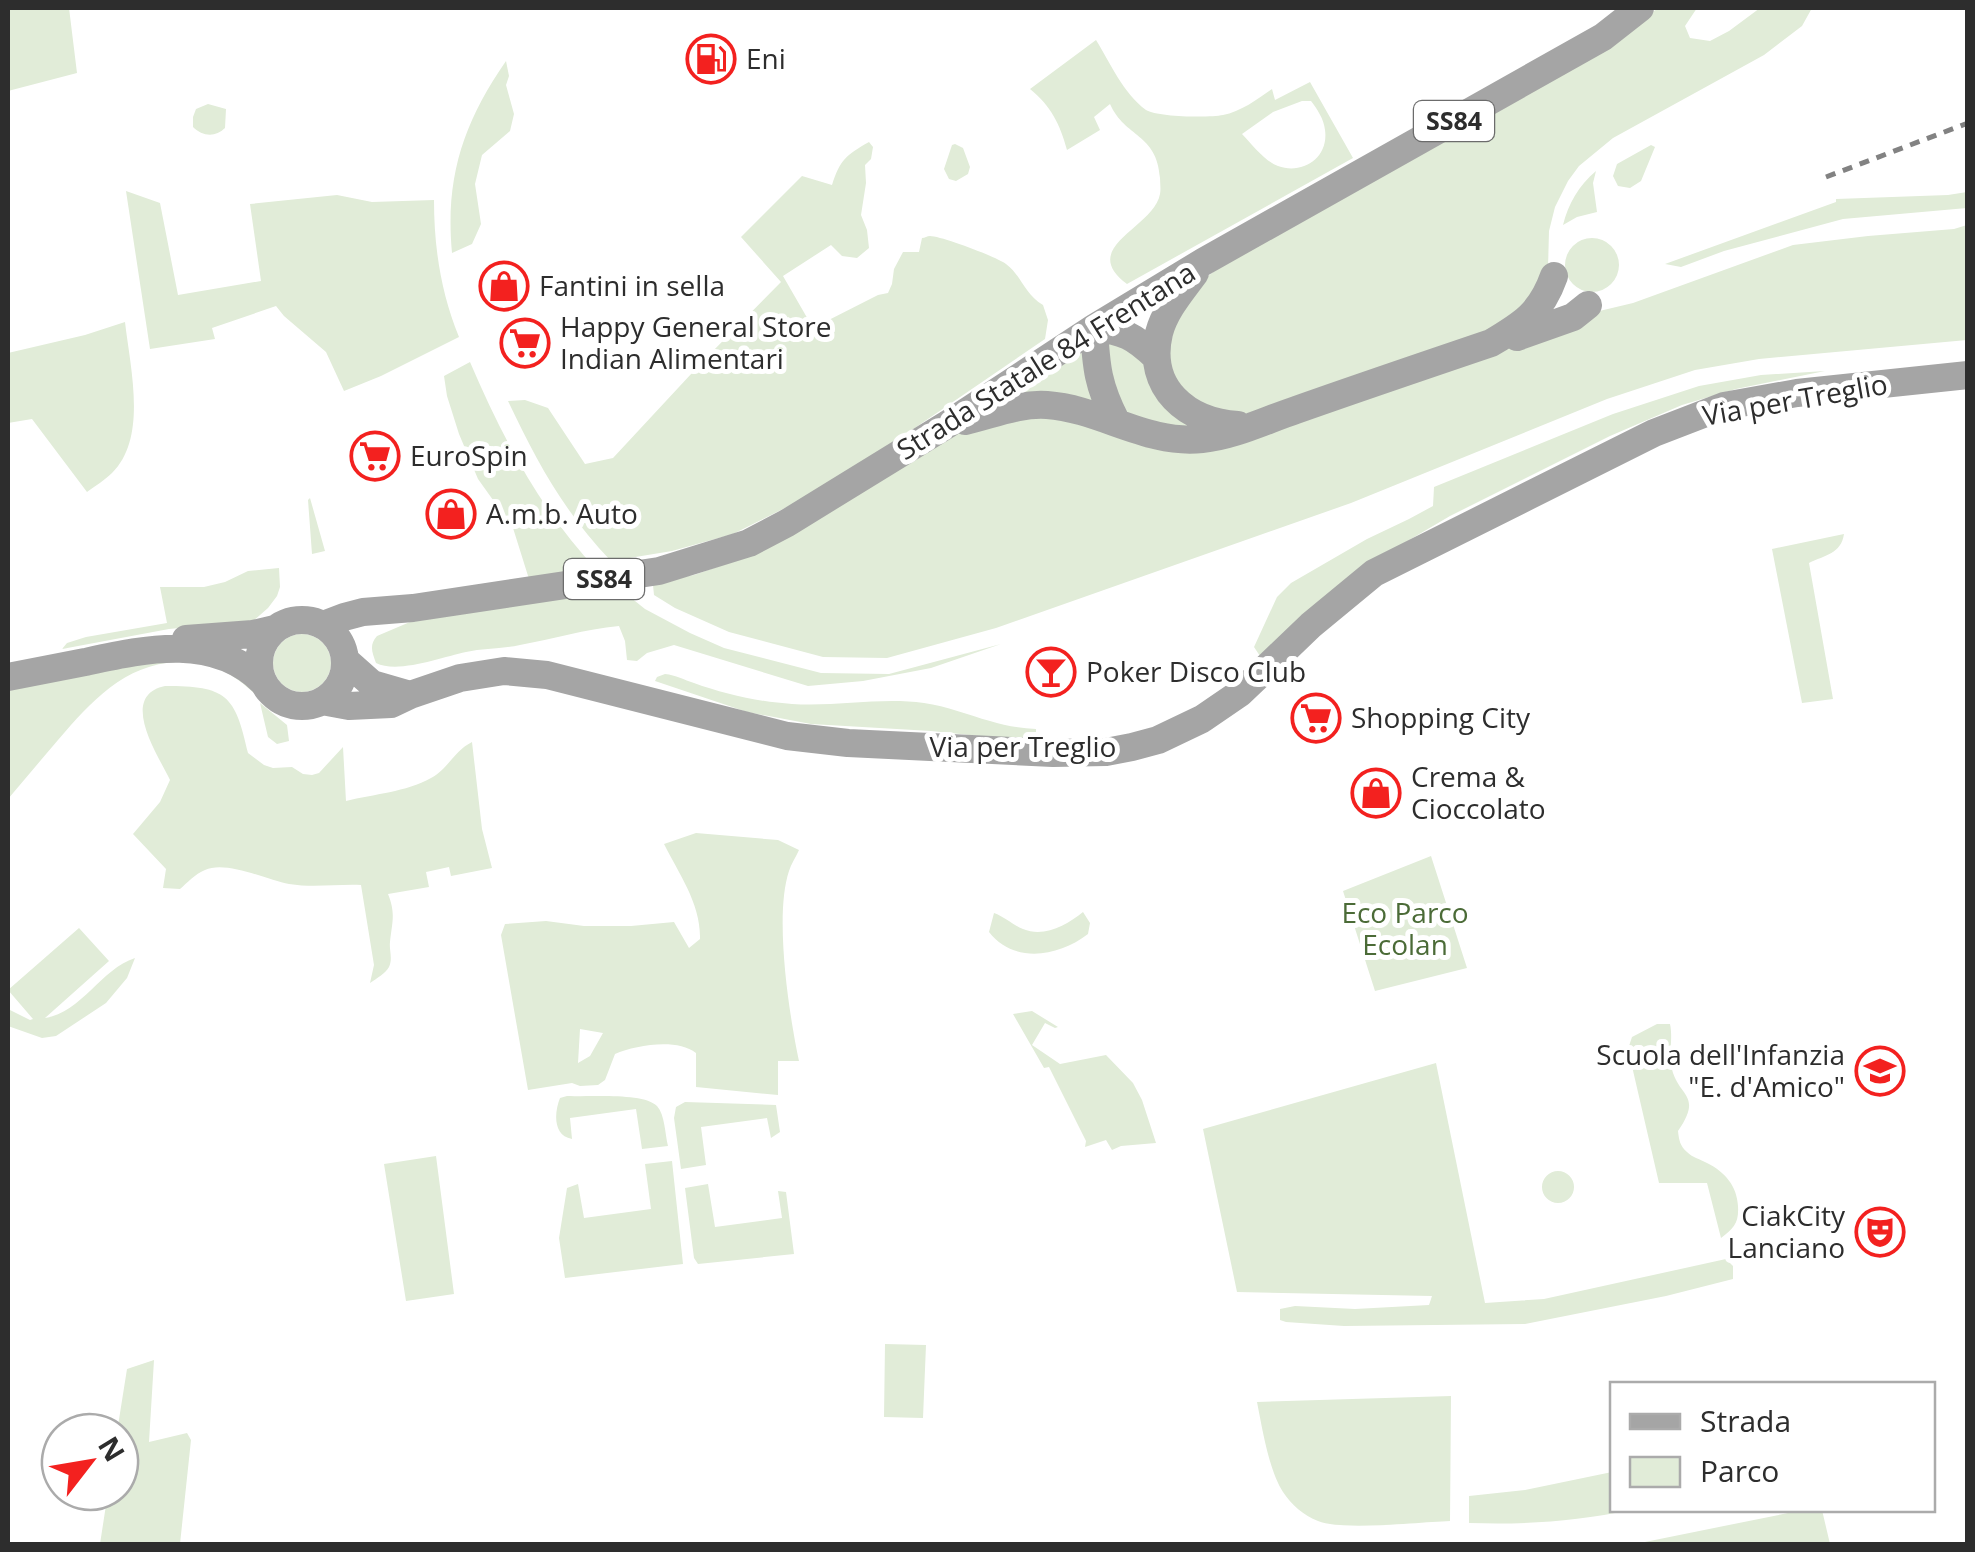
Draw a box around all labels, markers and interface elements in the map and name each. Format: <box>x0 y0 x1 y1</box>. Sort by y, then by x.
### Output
fuel station icon: Eni <box>685 33 737 85</box>
place label: Eni <box>746 39 786 77</box>
road number: SS84 <box>1414 101 1494 141</box>
street label: Strada Statale 84 Frentana <box>889 253 1202 468</box>
shop icon: Fantini in sella <box>478 260 530 312</box>
place label: Fantini in sella <box>539 266 725 304</box>
place label: Happy General Store Indian Alimentari <box>560 307 831 377</box>
supermarket icon: Happy General Store Indian Alimentari <box>499 317 551 369</box>
street label: Via per Treglio <box>1699 364 1890 434</box>
supermarket icon: EuroSpin <box>349 430 401 482</box>
place label: EuroSpin <box>410 436 528 474</box>
shop icon: A.m.b. Auto <box>425 488 477 540</box>
place label: A.m.b. Auto <box>486 494 638 532</box>
road number: SS84 <box>564 559 644 599</box>
bar icon: Poker Disco Club <box>1025 646 1077 698</box>
place label: Poker Disco Club <box>1086 652 1306 690</box>
supermarket icon: Shopping City <box>1290 692 1342 744</box>
place label: Shopping City <box>1351 698 1531 736</box>
street label: Via per Treglio <box>930 727 1116 765</box>
place label: Crema & Cioccolato <box>1411 757 1546 827</box>
shop icon: Crema & Cioccolato <box>1350 767 1402 819</box>
park label: Eco Parco Ecolan <box>1341 893 1469 963</box>
place label: Scuola dell'Infanzia "E. d'Amico" <box>1596 1035 1845 1105</box>
school or university icon: Scuola dell'Infanzia "E. d'Amico" <box>1854 1045 1906 1097</box>
place label: CiakCity Lanciano <box>1728 1196 1846 1266</box>
theatre icon: CiakCity Lanciano <box>1854 1206 1906 1258</box>
legend <box>1610 1382 1935 1512</box>
text: Strada <box>1700 1400 1791 1441</box>
north arrow <box>40 1412 140 1512</box>
text: N <box>90 1429 134 1468</box>
text: Parco <box>1700 1450 1779 1491</box>

